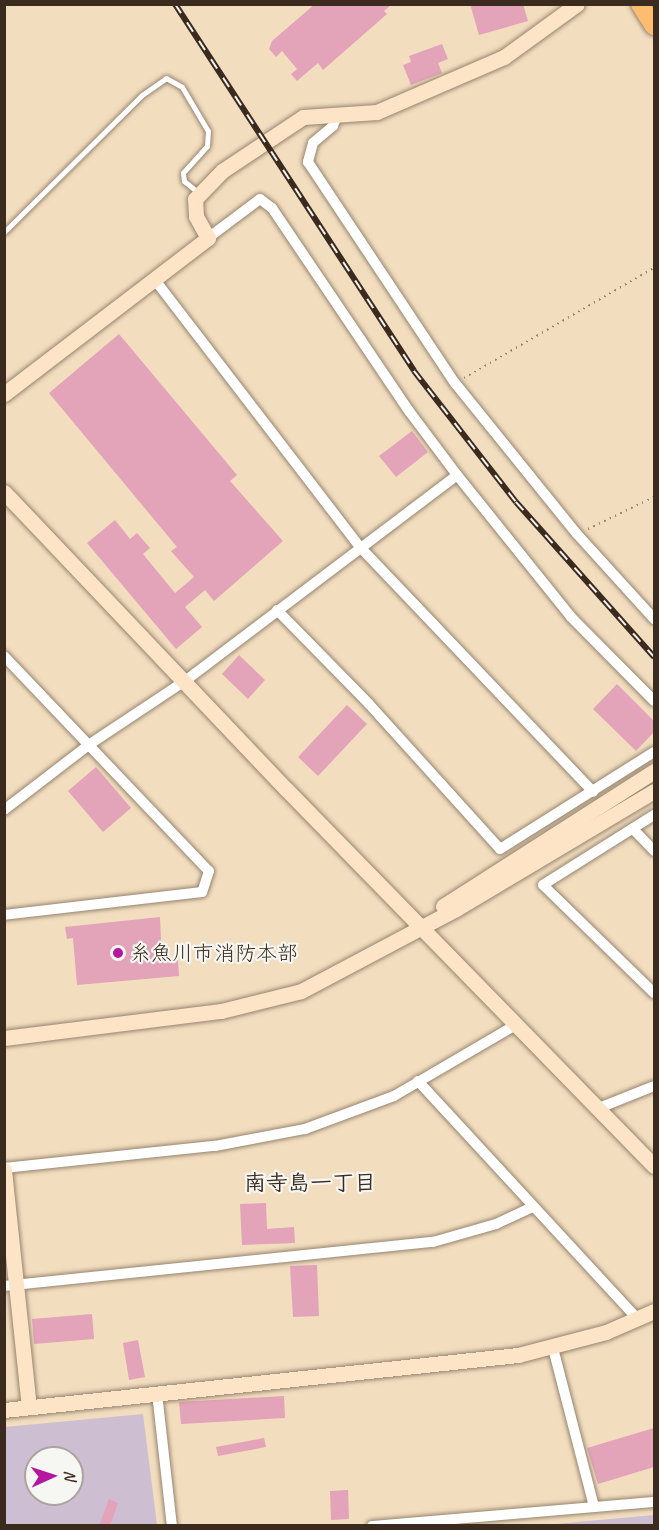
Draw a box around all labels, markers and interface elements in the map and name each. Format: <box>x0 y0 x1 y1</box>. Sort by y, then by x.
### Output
place label: 糸魚川市消防本部 <box>130 940 298 966</box>
marker: 糸魚川市消防本部 <box>111 946 125 960</box>
district label: 南寺島一丁目 <box>244 1171 376 1197</box>
north arrow <box>24 1446 84 1506</box>
text: N <box>60 1470 80 1481</box>

